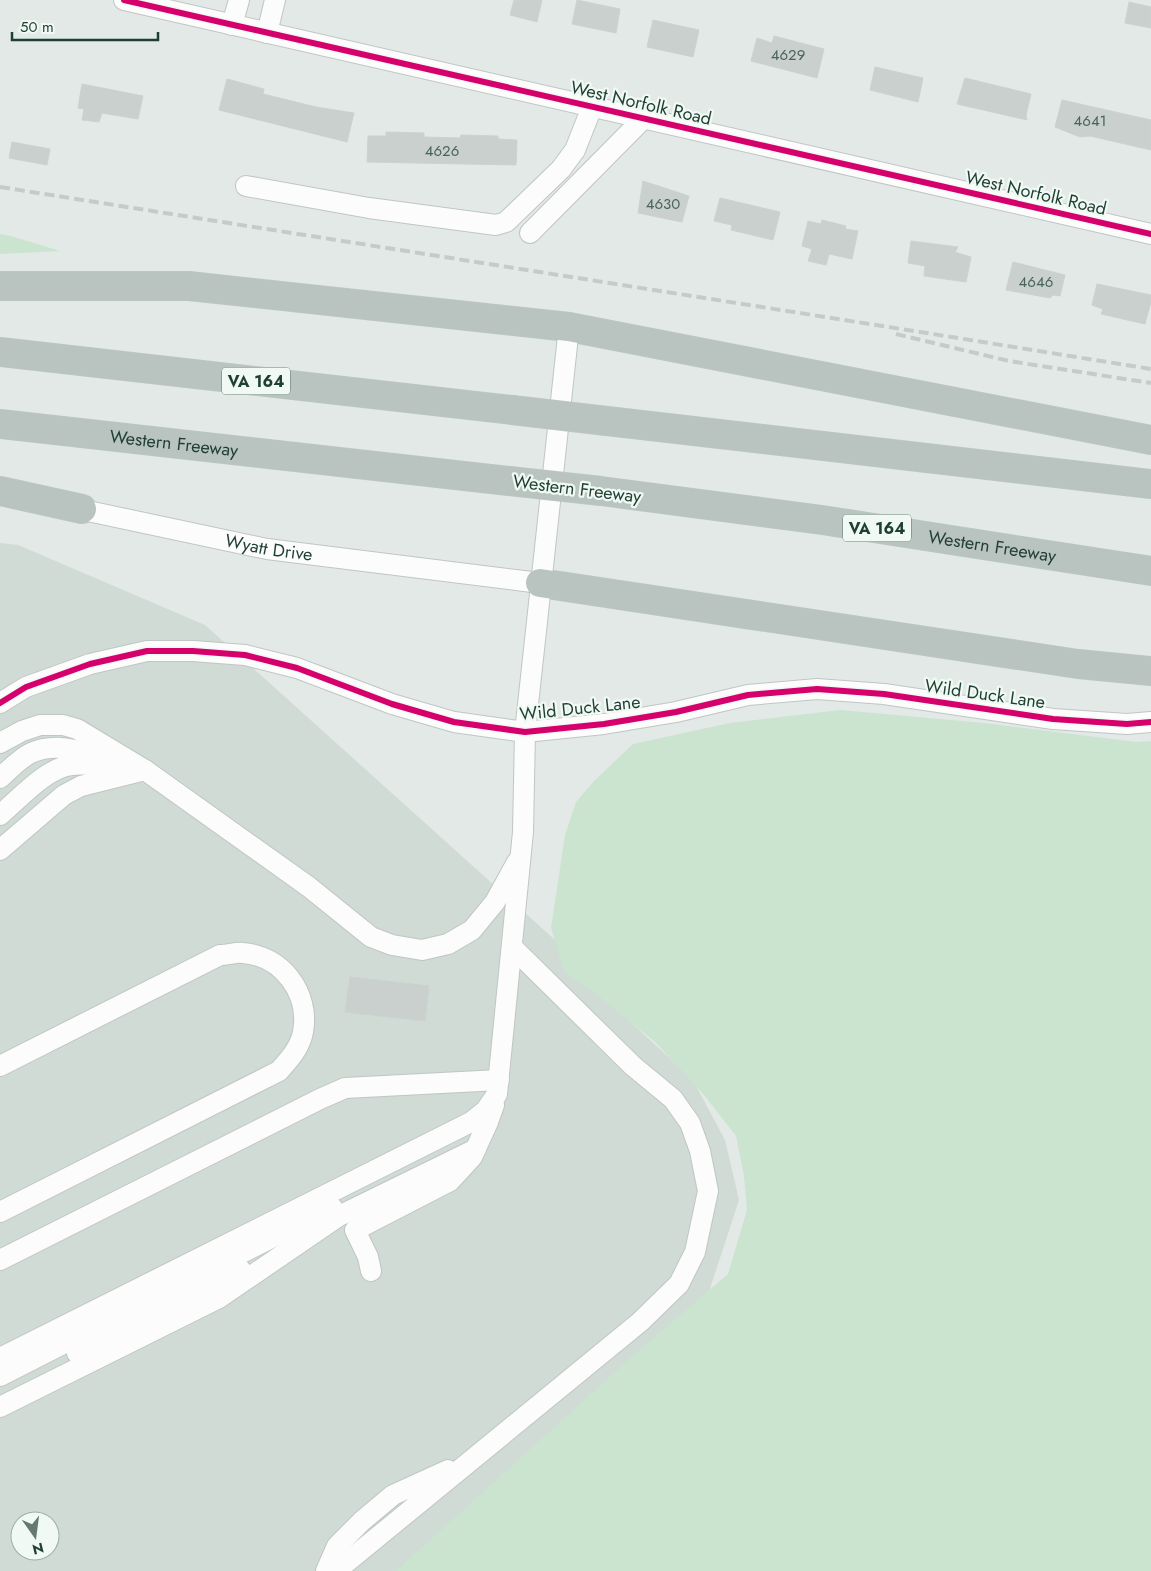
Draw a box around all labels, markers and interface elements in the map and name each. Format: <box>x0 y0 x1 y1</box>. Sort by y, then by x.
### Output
scale bar <box>12 10 159 42</box>
text: 50 m <box>20 16 54 38</box>
house number: 4629 <box>771 44 805 66</box>
street label: West Norfolk Road <box>568 74 714 132</box>
house number: 4641 <box>1074 110 1106 132</box>
house number: 4626 <box>425 140 459 162</box>
street label: West Norfolk Road <box>963 164 1109 222</box>
house number: 4630 <box>646 193 680 215</box>
house number: 4646 <box>1019 271 1053 293</box>
road number: VA 164 <box>222 368 290 394</box>
street label: Western Freeway <box>108 423 240 464</box>
street label: Western Freeway <box>511 468 643 510</box>
road number: VA 164 <box>843 514 911 542</box>
street label: Western Freeway <box>926 524 1058 569</box>
street label: Wyatt Drive <box>223 527 314 568</box>
street label: Wild Duck Lane <box>923 673 1047 715</box>
street label: Wild Duck Lane <box>518 689 642 727</box>
north arrow <box>10 1511 60 1561</box>
text: N <box>30 1538 46 1560</box>

